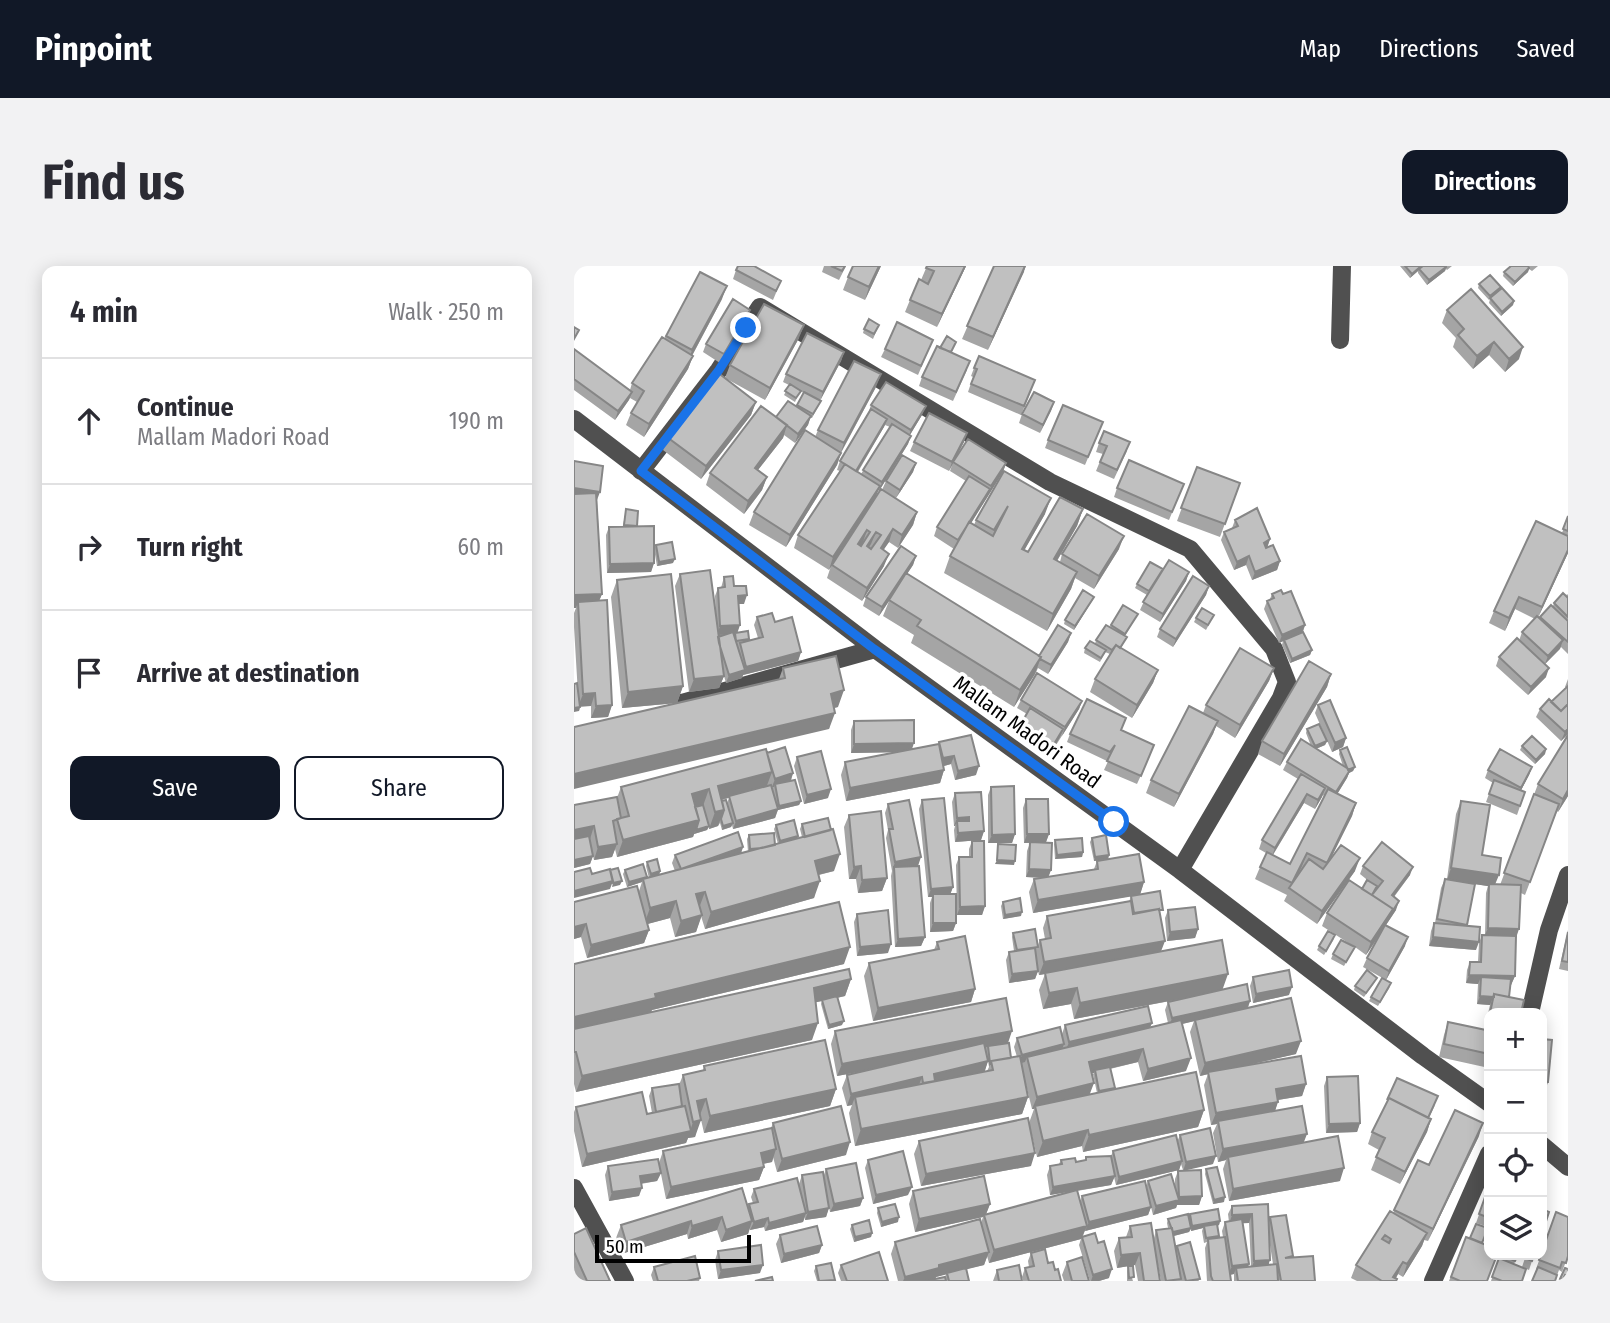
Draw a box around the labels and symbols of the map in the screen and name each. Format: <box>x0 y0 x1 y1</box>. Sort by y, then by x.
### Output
route end <box>730 312 761 343</box>
street label: Mallam Madori Road <box>948 670 1106 794</box>
route start <box>1098 806 1129 837</box>
scale bar <box>595 1232 751 1264</box>

